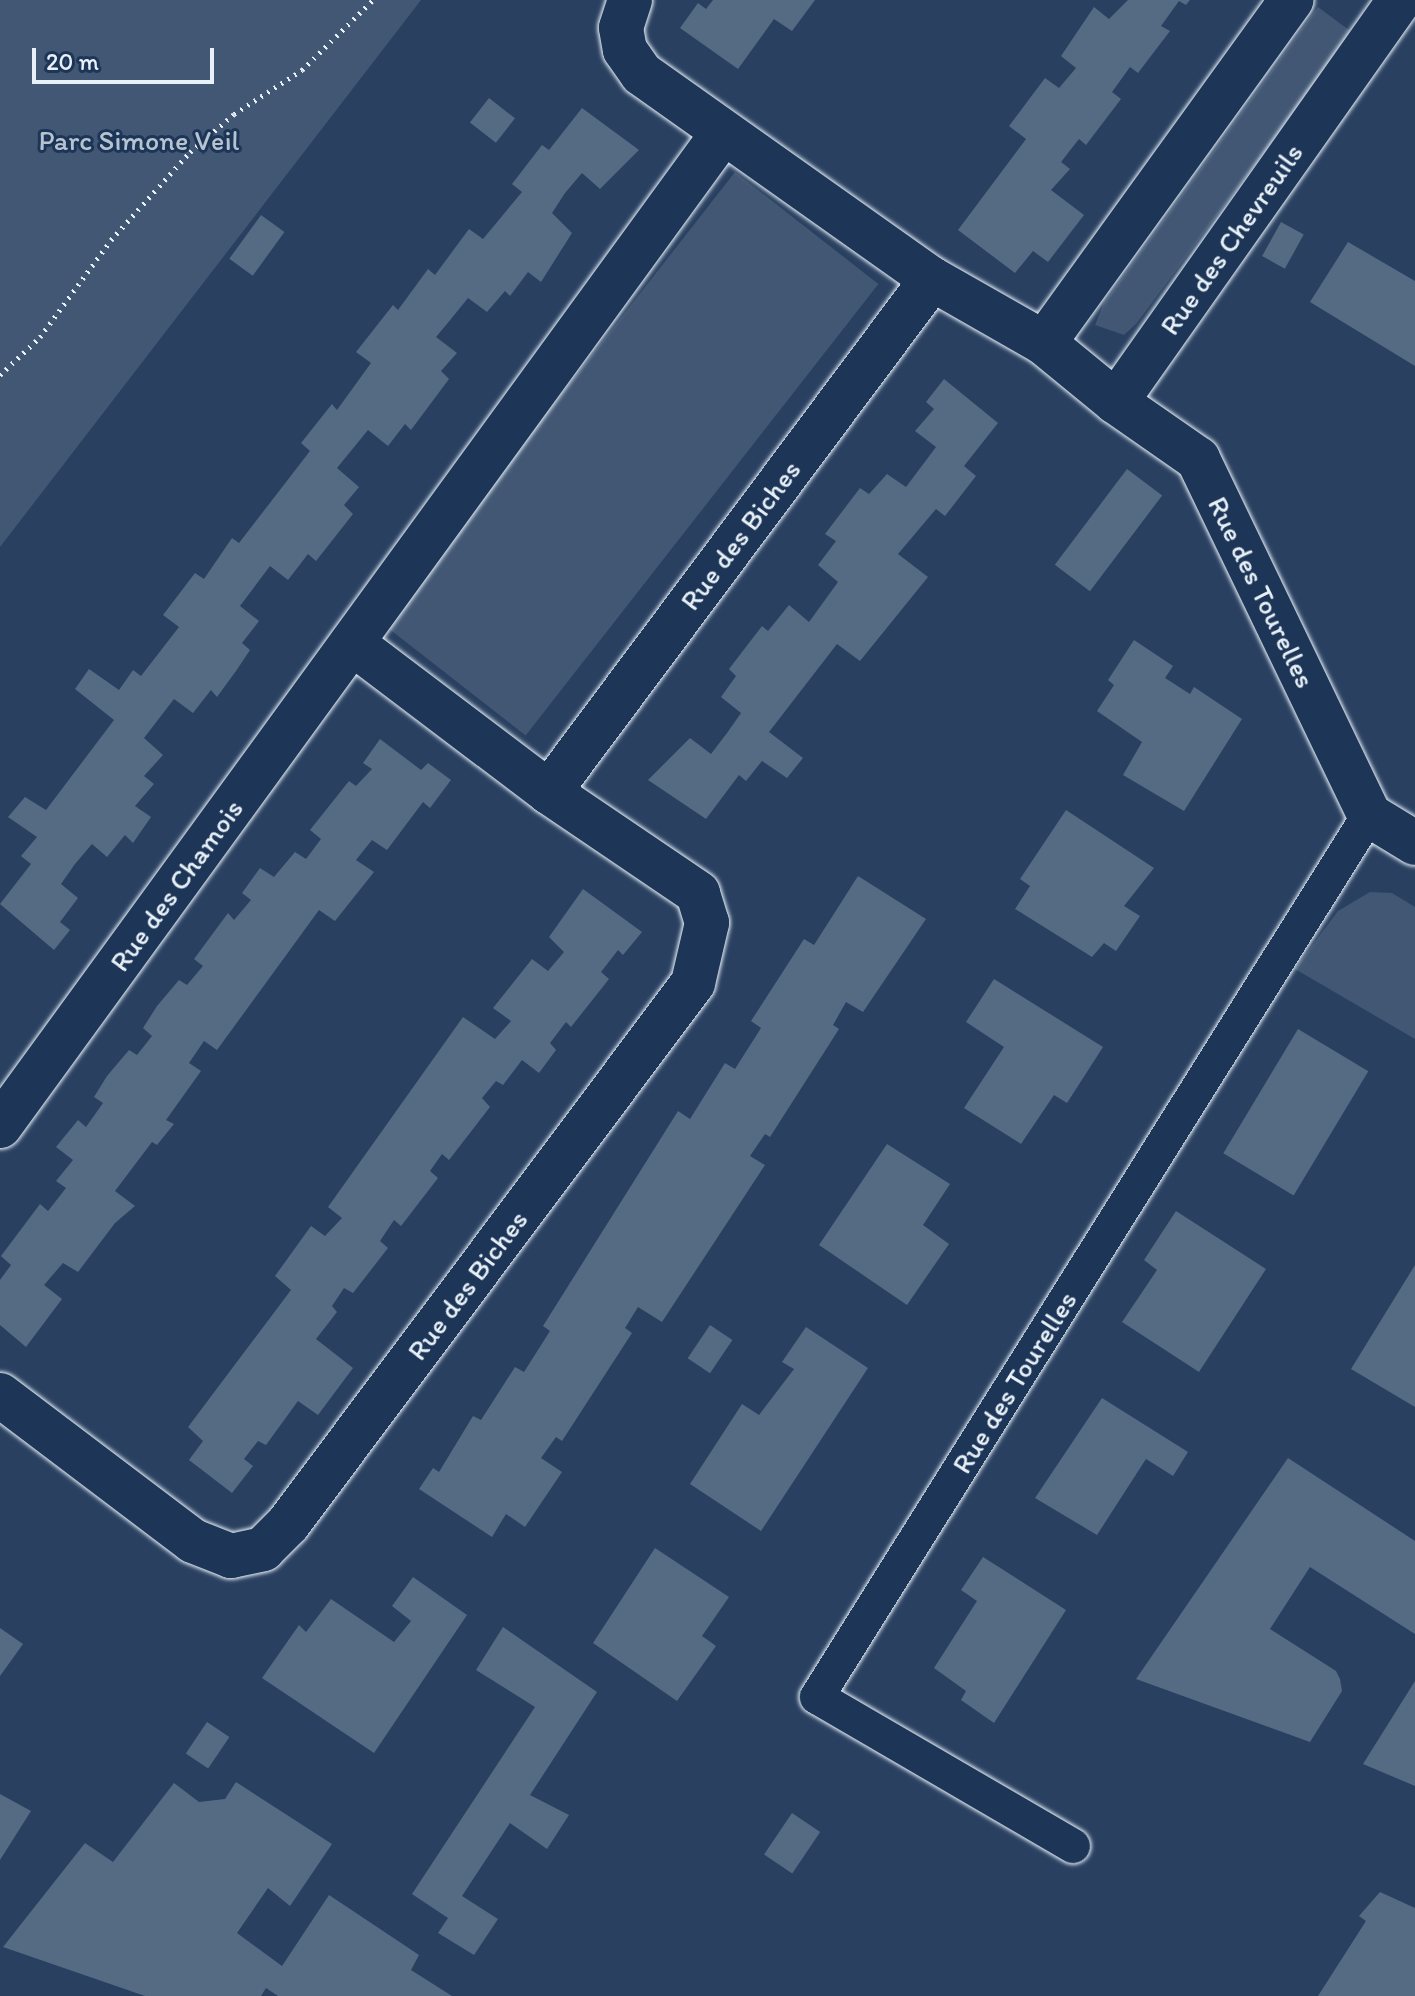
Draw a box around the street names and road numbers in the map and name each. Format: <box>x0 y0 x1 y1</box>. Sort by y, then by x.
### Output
street label: Rue des Chevreuils <box>1152 137 1310 341</box>
street label: Rue des Biches <box>673 454 807 616</box>
street label: Rue des Tourelles <box>1201 491 1323 693</box>
street label: Rue des Chamois <box>103 793 249 977</box>
street label: Rue des Biches <box>400 1204 534 1366</box>
street label: Rue des Tourelles <box>945 1285 1083 1479</box>

